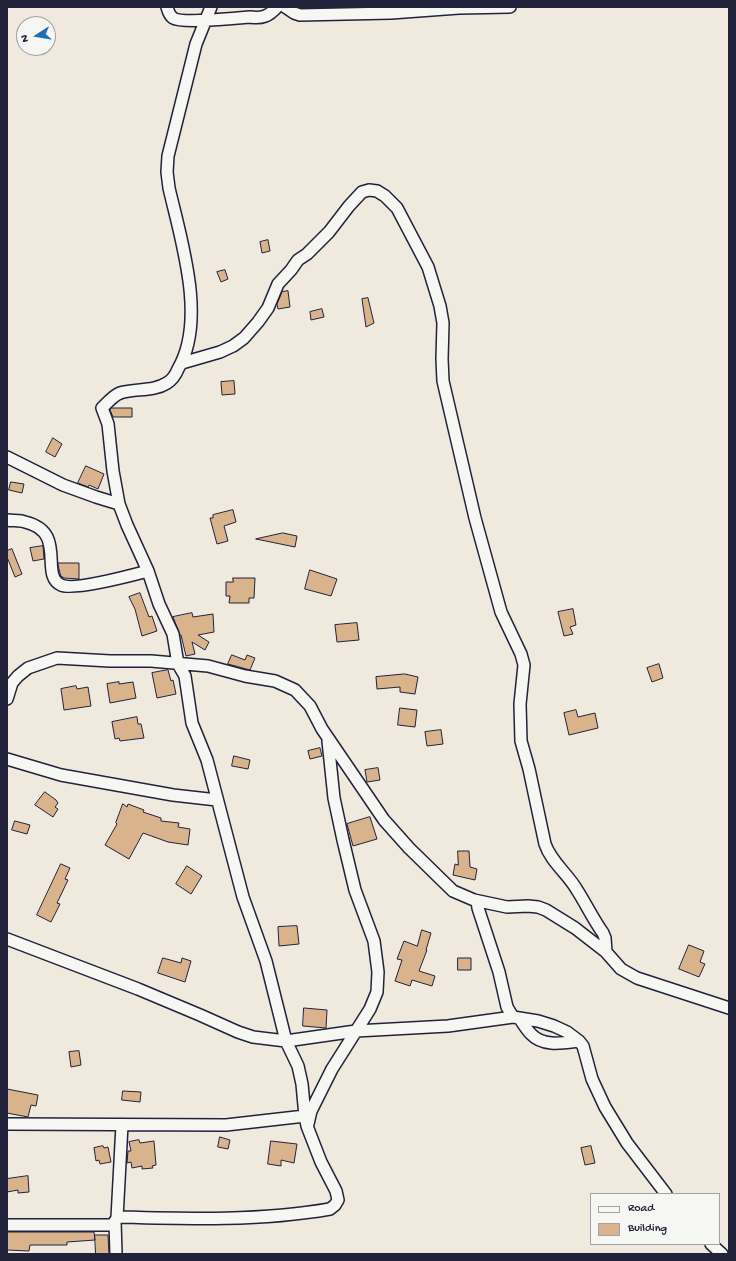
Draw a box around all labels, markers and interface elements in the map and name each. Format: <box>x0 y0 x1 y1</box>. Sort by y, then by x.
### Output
north arrow <box>16 16 56 56</box>
text: N <box>19 34 32 43</box>
legend <box>590 1193 720 1245</box>
text: Road <box>628 1202 654 1216</box>
text: Building <box>628 1222 667 1236</box>

